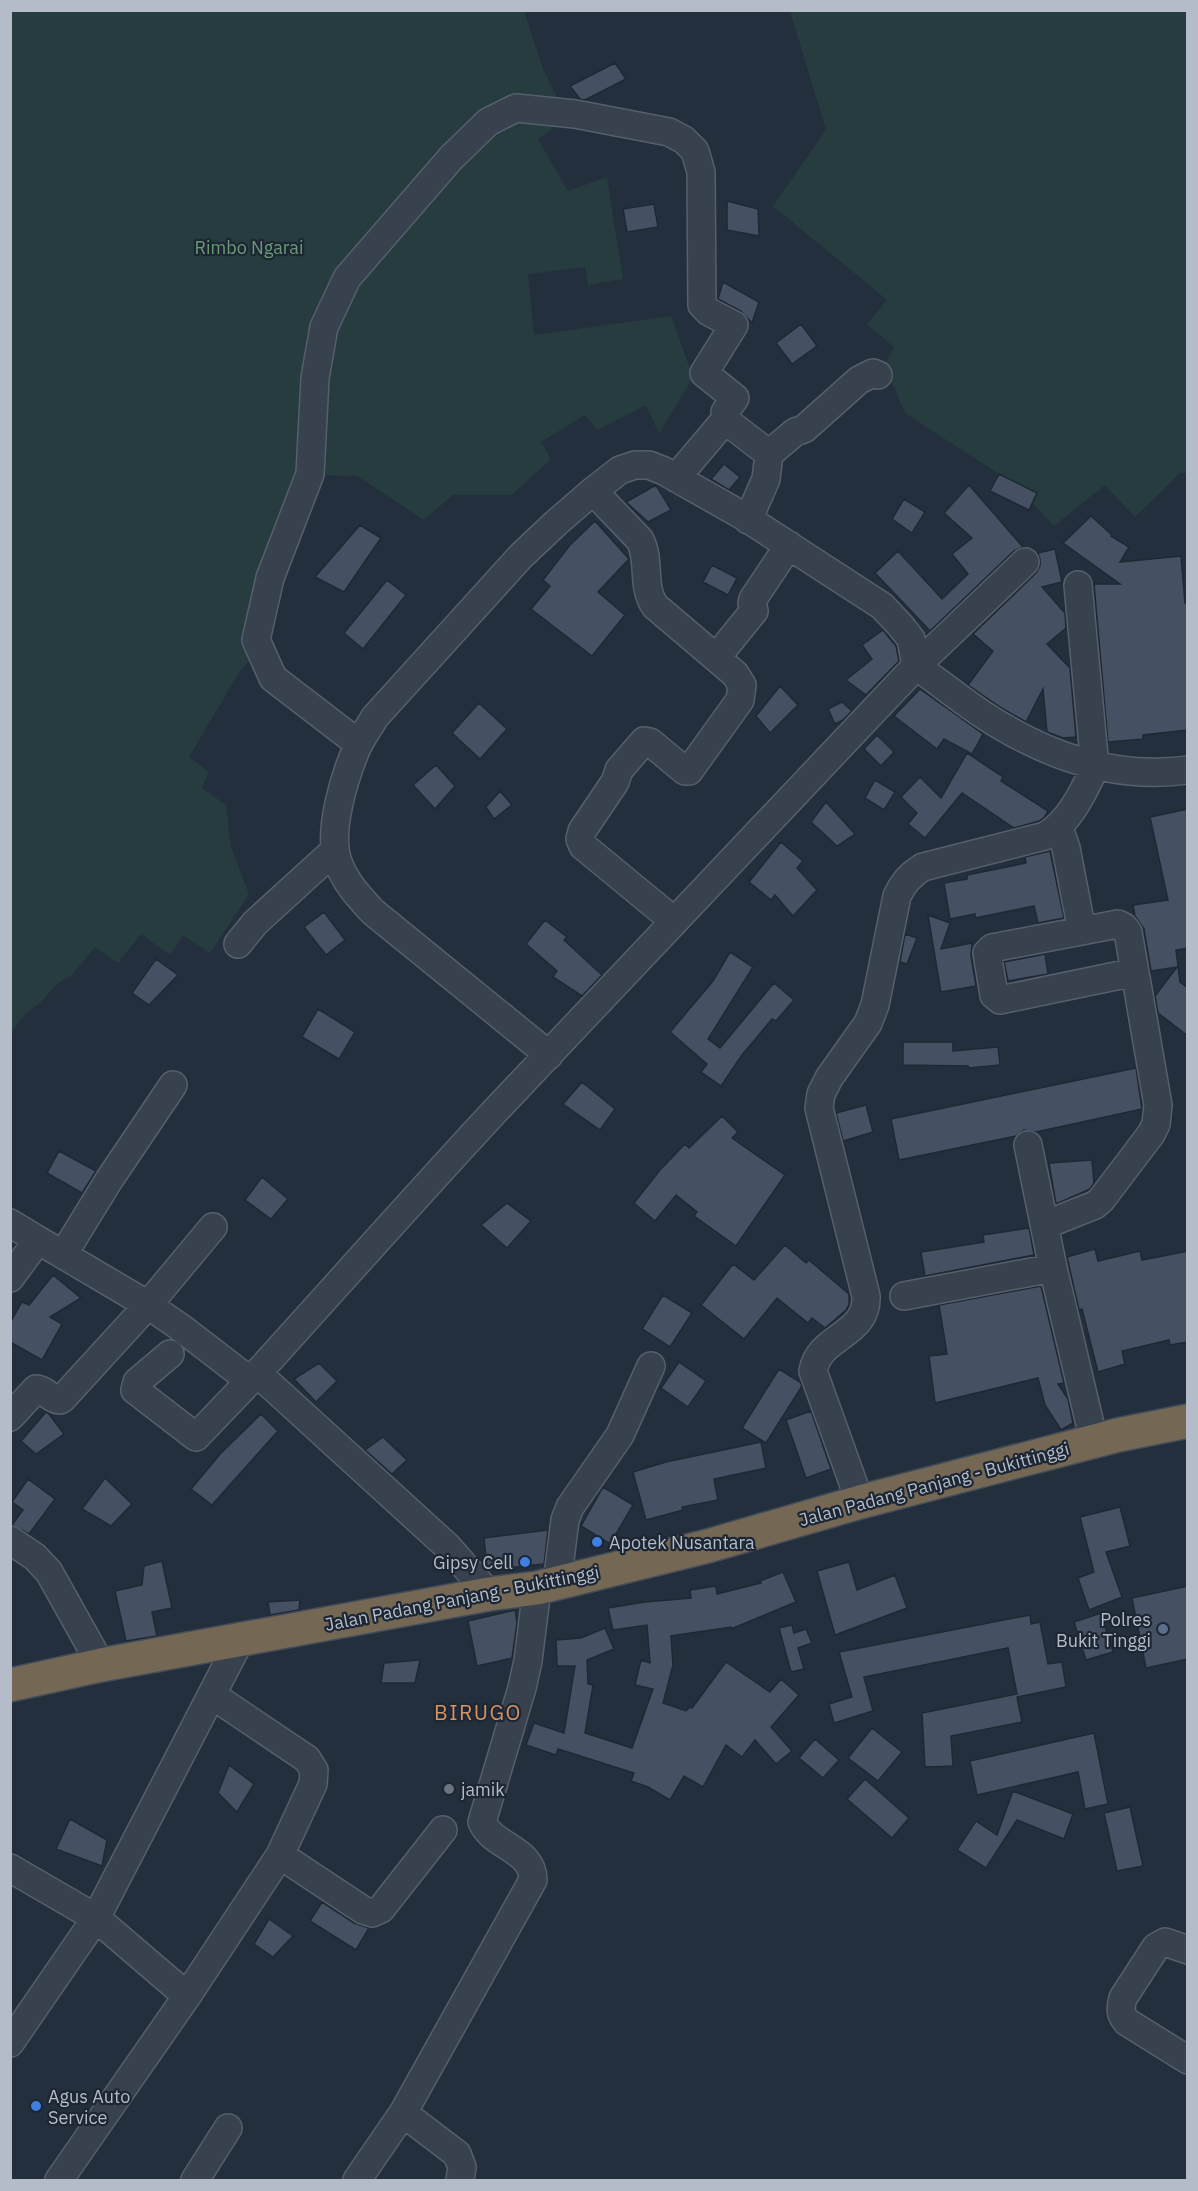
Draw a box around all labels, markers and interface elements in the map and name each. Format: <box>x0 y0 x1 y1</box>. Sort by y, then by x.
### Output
park label: Rimbo Ngarai <box>195 236 303 259</box>
street label: Jalan Padang Panjang - Bukittinggi <box>796 1437 1072 1531</box>
place label: Apotek Nusantara <box>609 1531 755 1554</box>
marker: Apotek Nusantara <box>590 1535 604 1549</box>
place label: Gipsy Cell <box>433 1551 513 1574</box>
marker: Gipsy Cell <box>518 1555 532 1569</box>
street label: Jalan Padang Panjang - Bukittinggi <box>323 1560 601 1636</box>
place label: Polres Bukit Tinggi <box>1056 1608 1151 1652</box>
marker: Polres Bukit Tinggi <box>1156 1622 1170 1636</box>
district label: BIRUGO <box>434 1698 522 1726</box>
place label: jamik <box>461 1778 505 1801</box>
marker: jamik <box>442 1782 456 1796</box>
place label: Agus Auto Service <box>48 2085 130 2129</box>
marker: Agus Auto Service <box>29 2099 43 2113</box>

